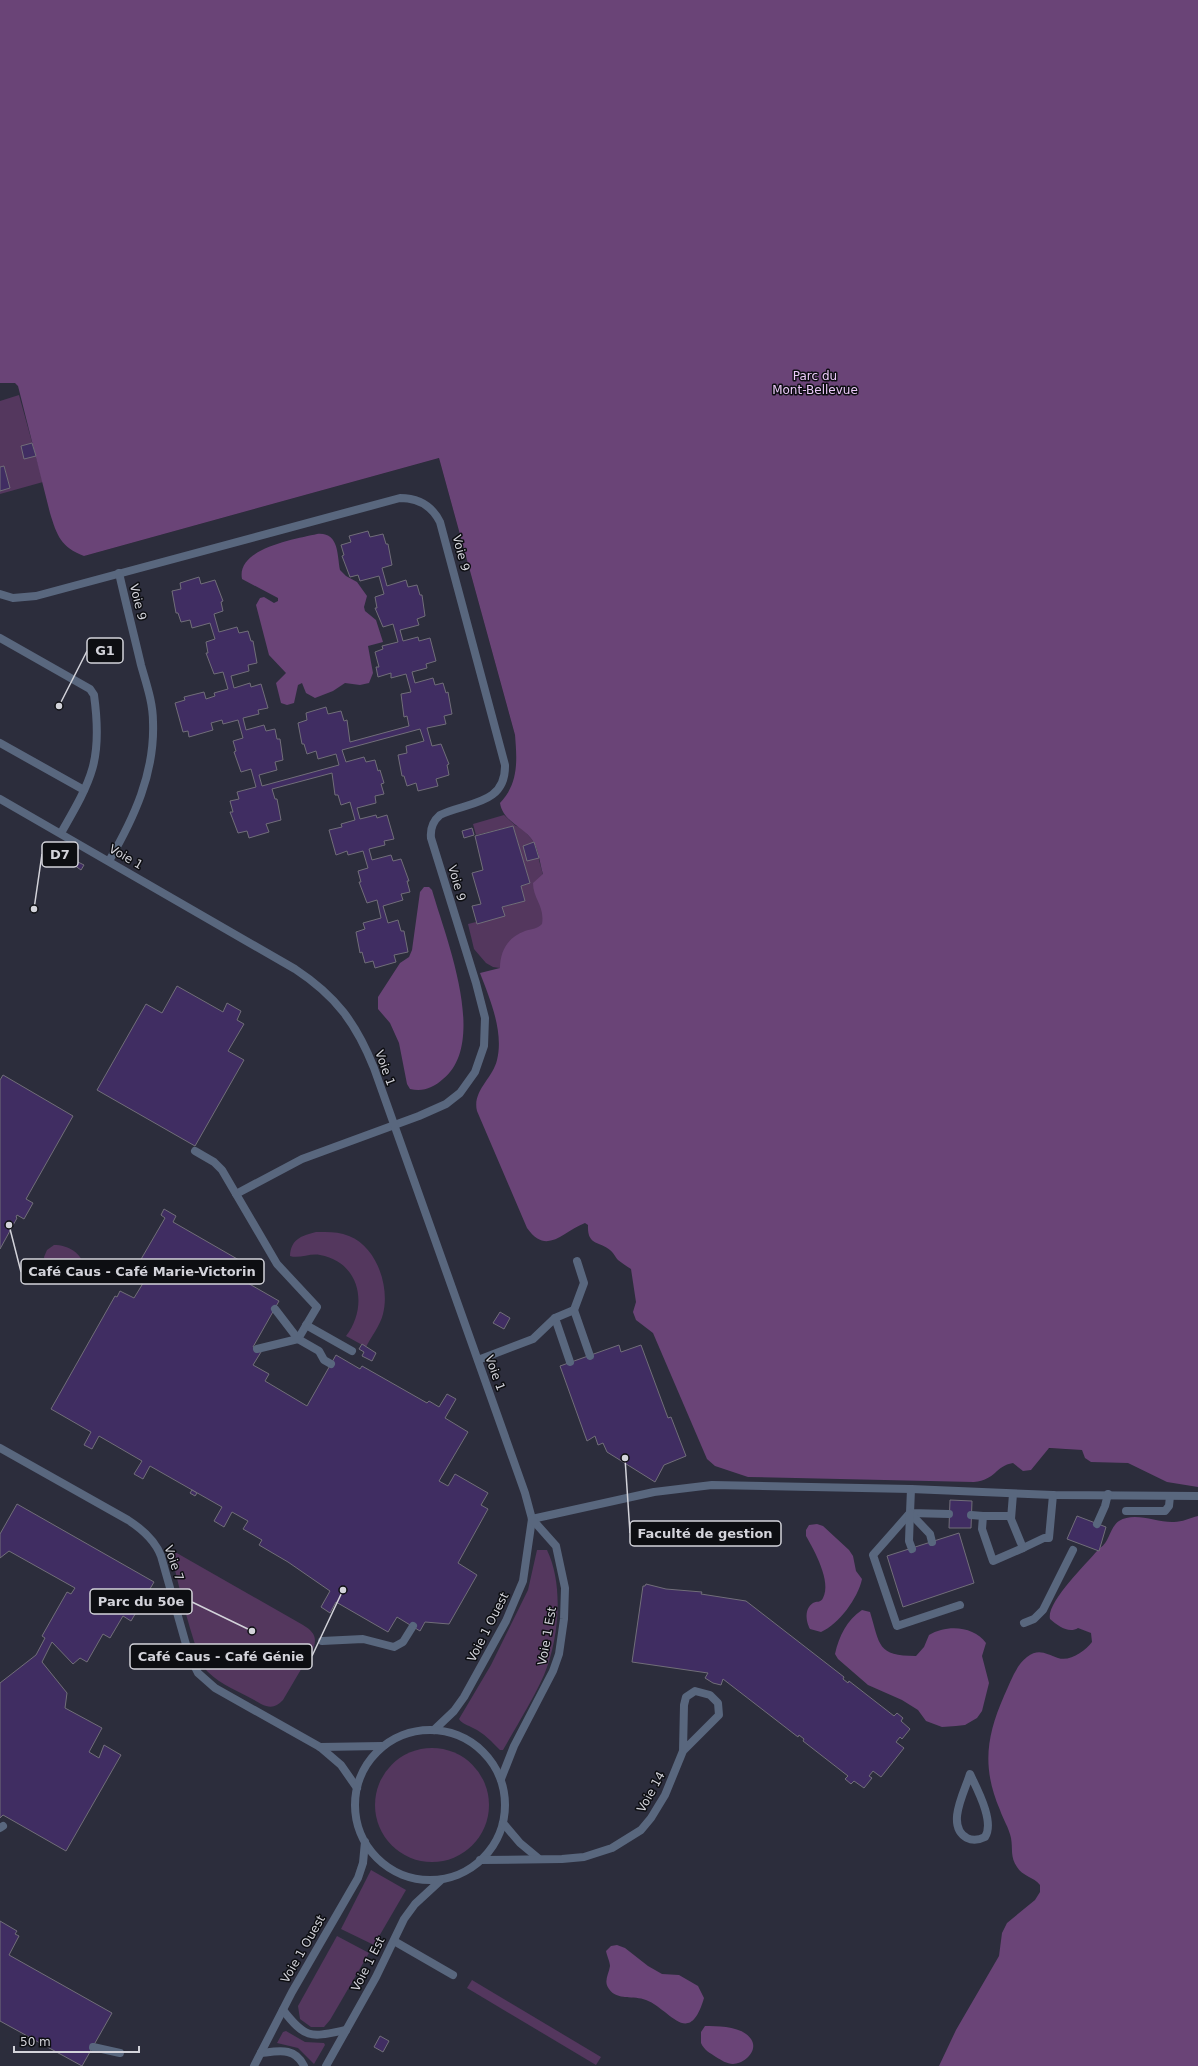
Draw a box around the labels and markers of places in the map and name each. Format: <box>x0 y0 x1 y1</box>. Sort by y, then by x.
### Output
callout: G1 <box>87 638 123 663</box>
callout: D7 <box>42 842 78 867</box>
callout: Café Caus - Café Marie-Victorin <box>21 1259 264 1284</box>
callout: Faculté de gestion <box>630 1521 781 1546</box>
callout: Parc du 50e <box>90 1589 192 1614</box>
callout: Café Caus - Café Génie <box>130 1644 312 1669</box>

